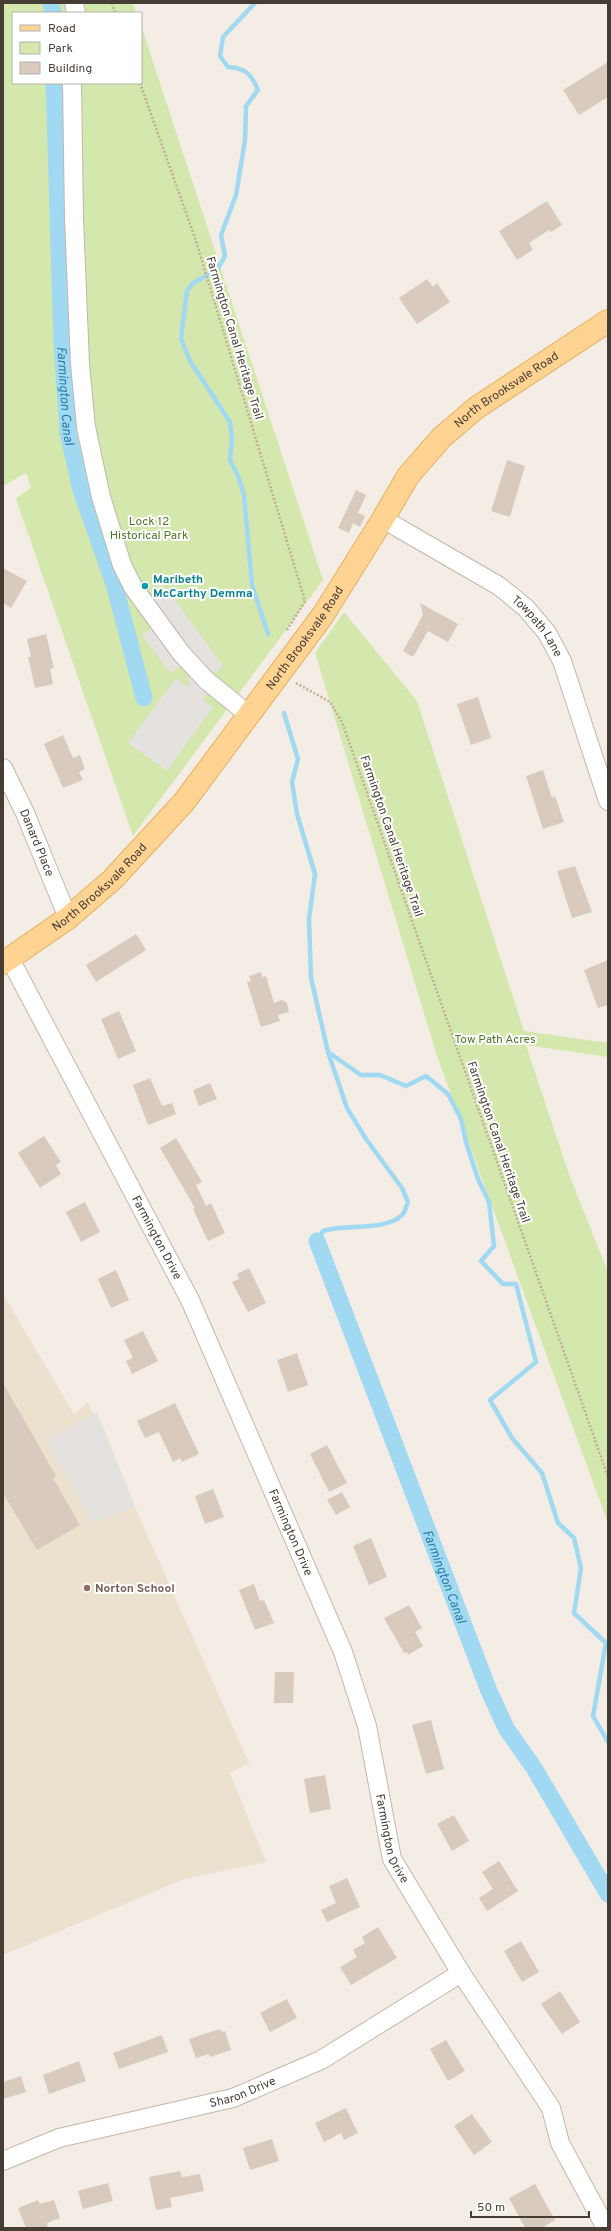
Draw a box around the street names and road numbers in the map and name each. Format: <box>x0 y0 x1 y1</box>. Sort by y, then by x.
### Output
street label: Farmington Canal Heritage Trail <box>202 255 266 422</box>
street label: North Brooksvale Road <box>451 349 562 432</box>
street label: North Brooksvale Road <box>263 584 348 694</box>
street label: Towpath Lane <box>508 592 565 660</box>
street label: Farmington Canal Heritage Trail <box>356 754 426 919</box>
street label: Danard Place <box>15 807 57 879</box>
street label: North Brooksvale Road <box>49 840 151 936</box>
street label: Farmington Canal Heritage Trail <box>463 1060 533 1225</box>
street label: Farmington Drive <box>127 1193 185 1283</box>
street label: Farmington Drive <box>264 1487 316 1579</box>
street label: Farmington Drive <box>371 1793 412 1887</box>
street label: Sharon Drive <box>208 2073 279 2112</box>

